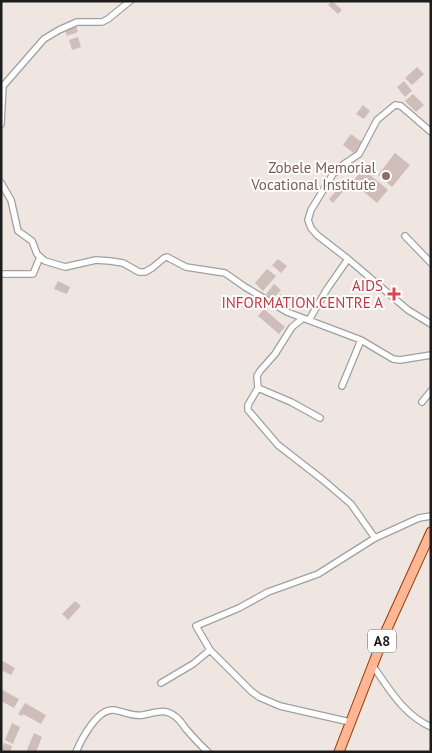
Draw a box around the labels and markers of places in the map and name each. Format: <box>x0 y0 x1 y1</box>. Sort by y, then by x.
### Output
place label: Zobele Memorial Vocational Institute <box>250 158 377 194</box>
marker: Zobele Memorial Vocational Institute <box>380 170 392 182</box>
place label: AIDS INFORMATION.CENTRE A <box>221 276 383 312</box>
marker: AIDS INFORMATION.CENTRE A <box>387 287 401 301</box>

